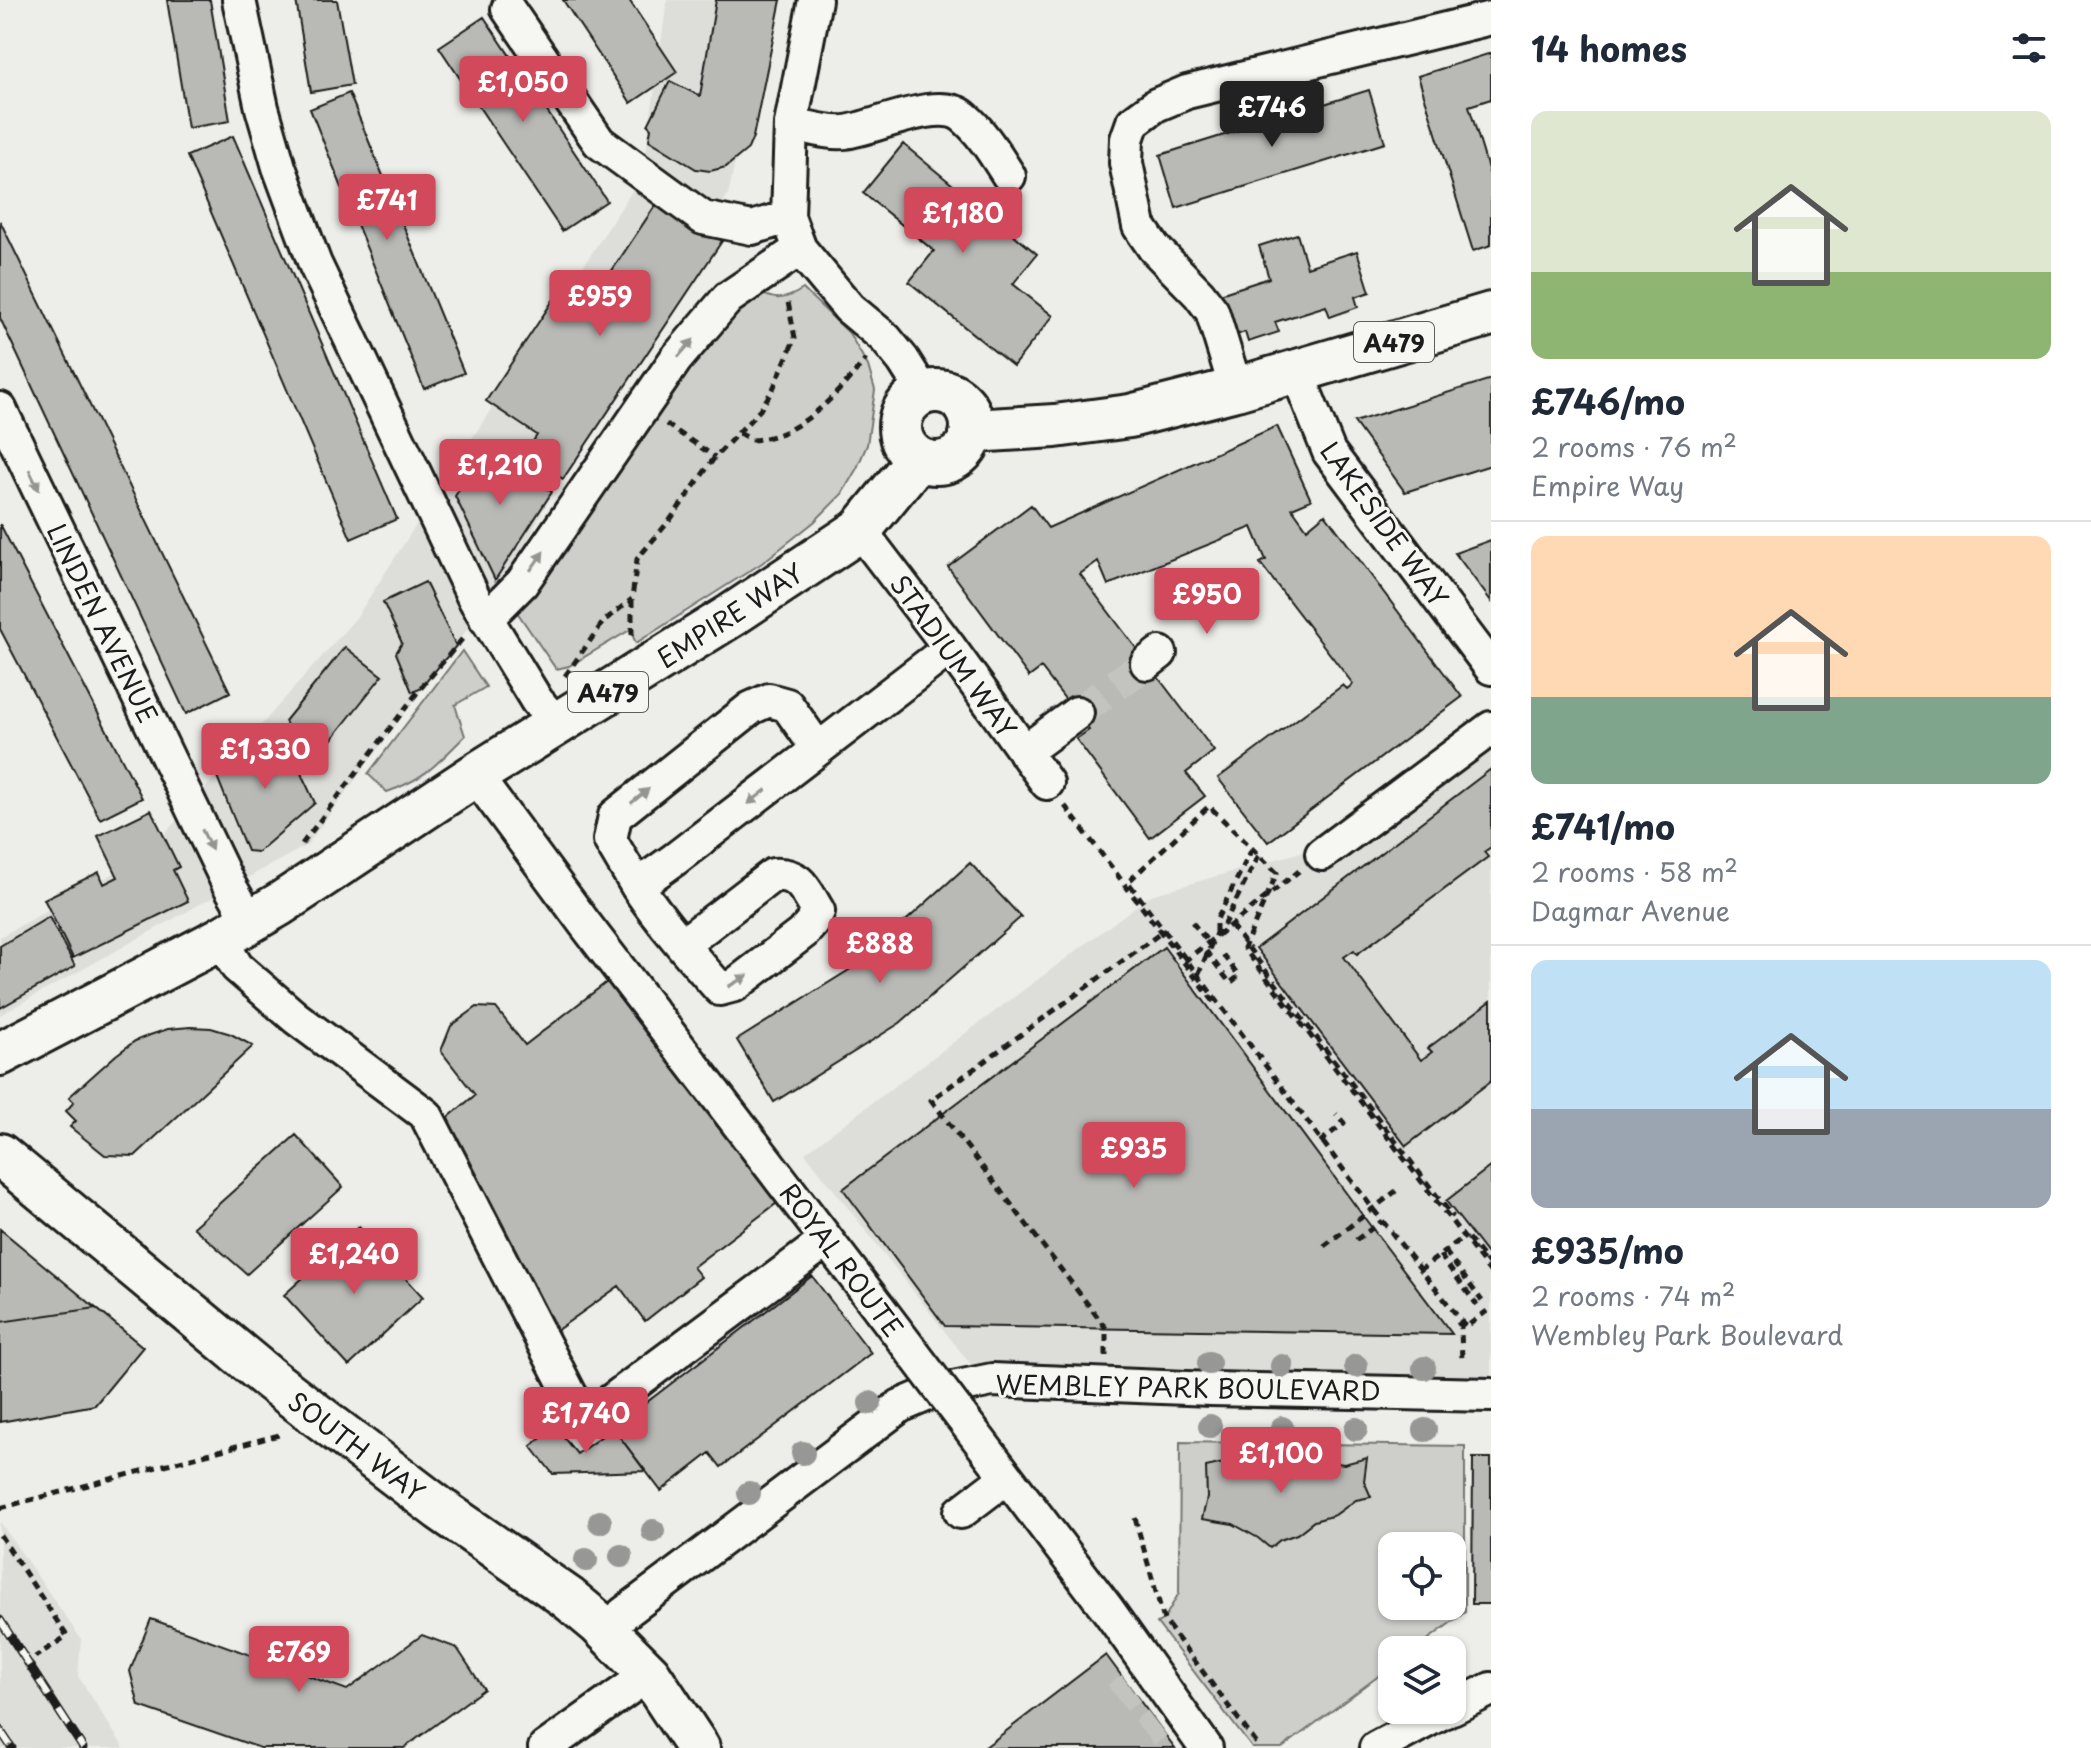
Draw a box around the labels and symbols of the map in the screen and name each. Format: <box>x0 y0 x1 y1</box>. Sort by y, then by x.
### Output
pin: £1,050 <box>458 56 588 124</box>
pin: £746 <box>1225 81 1319 149</box>
pin: £741 <box>340 174 434 242</box>
pin: £1,180 <box>898 187 1028 255</box>
pin: £959 <box>553 270 647 338</box>
road number: A479 <box>1354 322 1434 362</box>
one-way arrow <box>677 338 694 358</box>
street label: LAKESIDE WAY <box>1312 433 1459 615</box>
pin: £1,210 <box>435 439 565 507</box>
one-way arrow <box>27 468 41 491</box>
street label: LINDEN AVENUE <box>38 517 168 729</box>
one-way arrow <box>529 551 544 572</box>
street label: EMPIRE WAY <box>649 553 811 677</box>
street label: STADIUM WAY <box>881 566 1027 746</box>
pin: £950 <box>1160 568 1254 636</box>
road number: A479 <box>568 672 648 712</box>
pin: £1,330 <box>200 723 330 791</box>
one-way arrow <box>630 788 650 805</box>
one-way arrow <box>747 788 767 804</box>
one-way arrow <box>200 829 214 852</box>
pin: £888 <box>833 917 927 985</box>
one-way arrow <box>727 974 749 988</box>
pin: £935 <box>1087 1122 1181 1190</box>
street label: ROYAL ROUTE <box>771 1175 913 1345</box>
pin: £1,240 <box>289 1228 419 1296</box>
street label: WEMBLEY PARK BOULEVARD <box>995 1364 1381 1410</box>
street label: SOUTH WAY <box>280 1382 434 1510</box>
pin: £1,740 <box>521 1387 651 1455</box>
pin: £1,100 <box>1216 1427 1346 1495</box>
pin: £769 <box>252 1626 346 1694</box>

